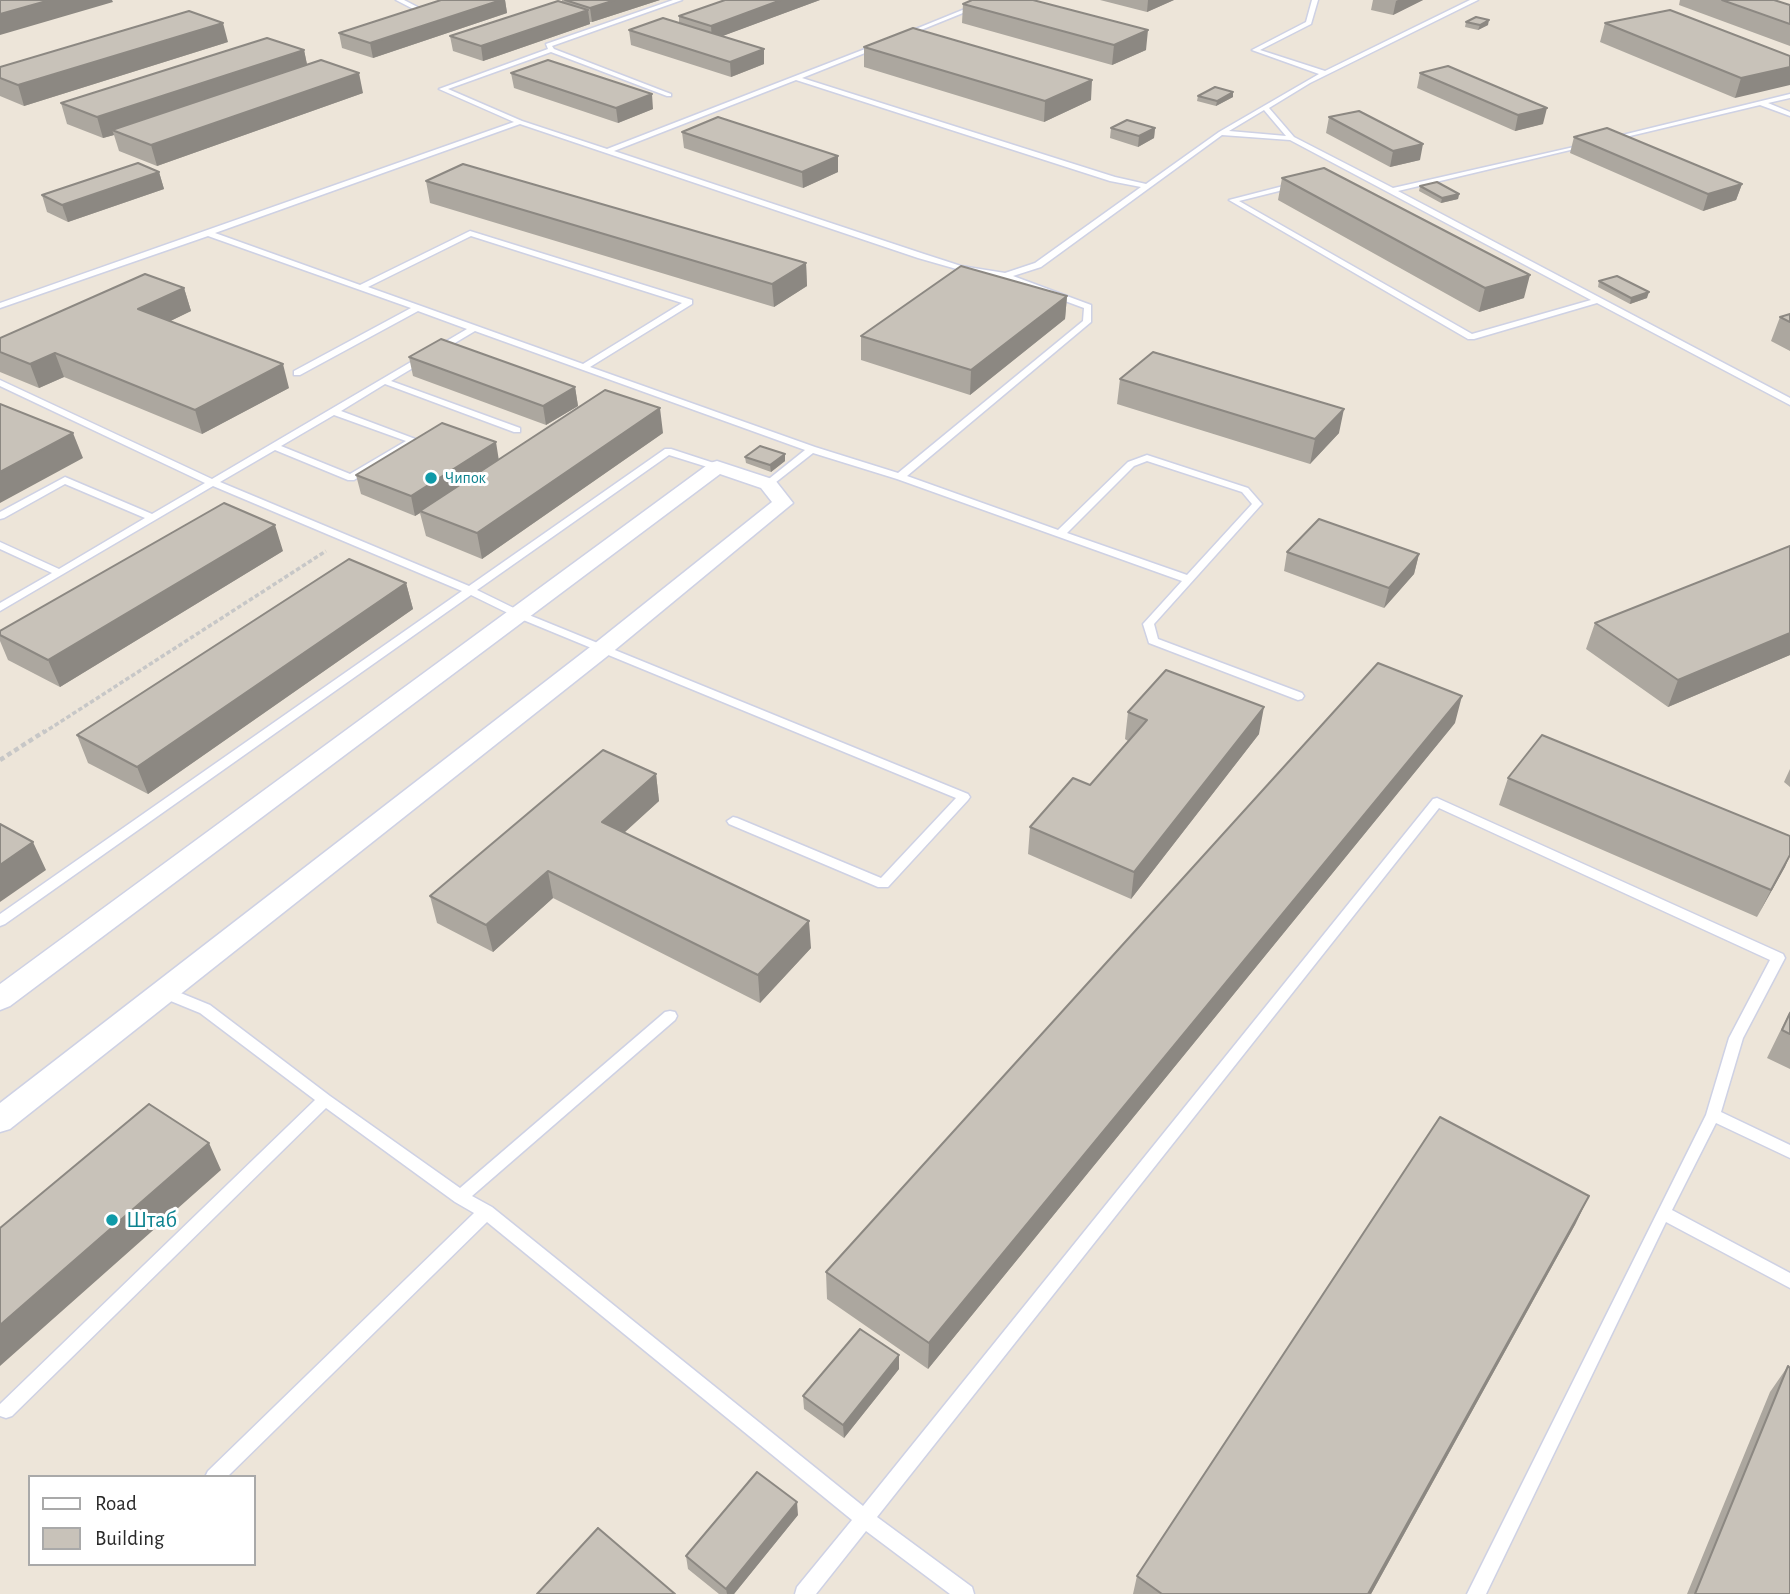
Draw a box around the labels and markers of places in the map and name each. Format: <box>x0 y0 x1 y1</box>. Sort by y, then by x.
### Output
place label: Чипок <box>445 468 486 488</box>
marker: Чипок <box>423 470 439 486</box>
place label: Штаб <box>126 1206 177 1234</box>
marker: Штаб <box>104 1212 120 1228</box>

